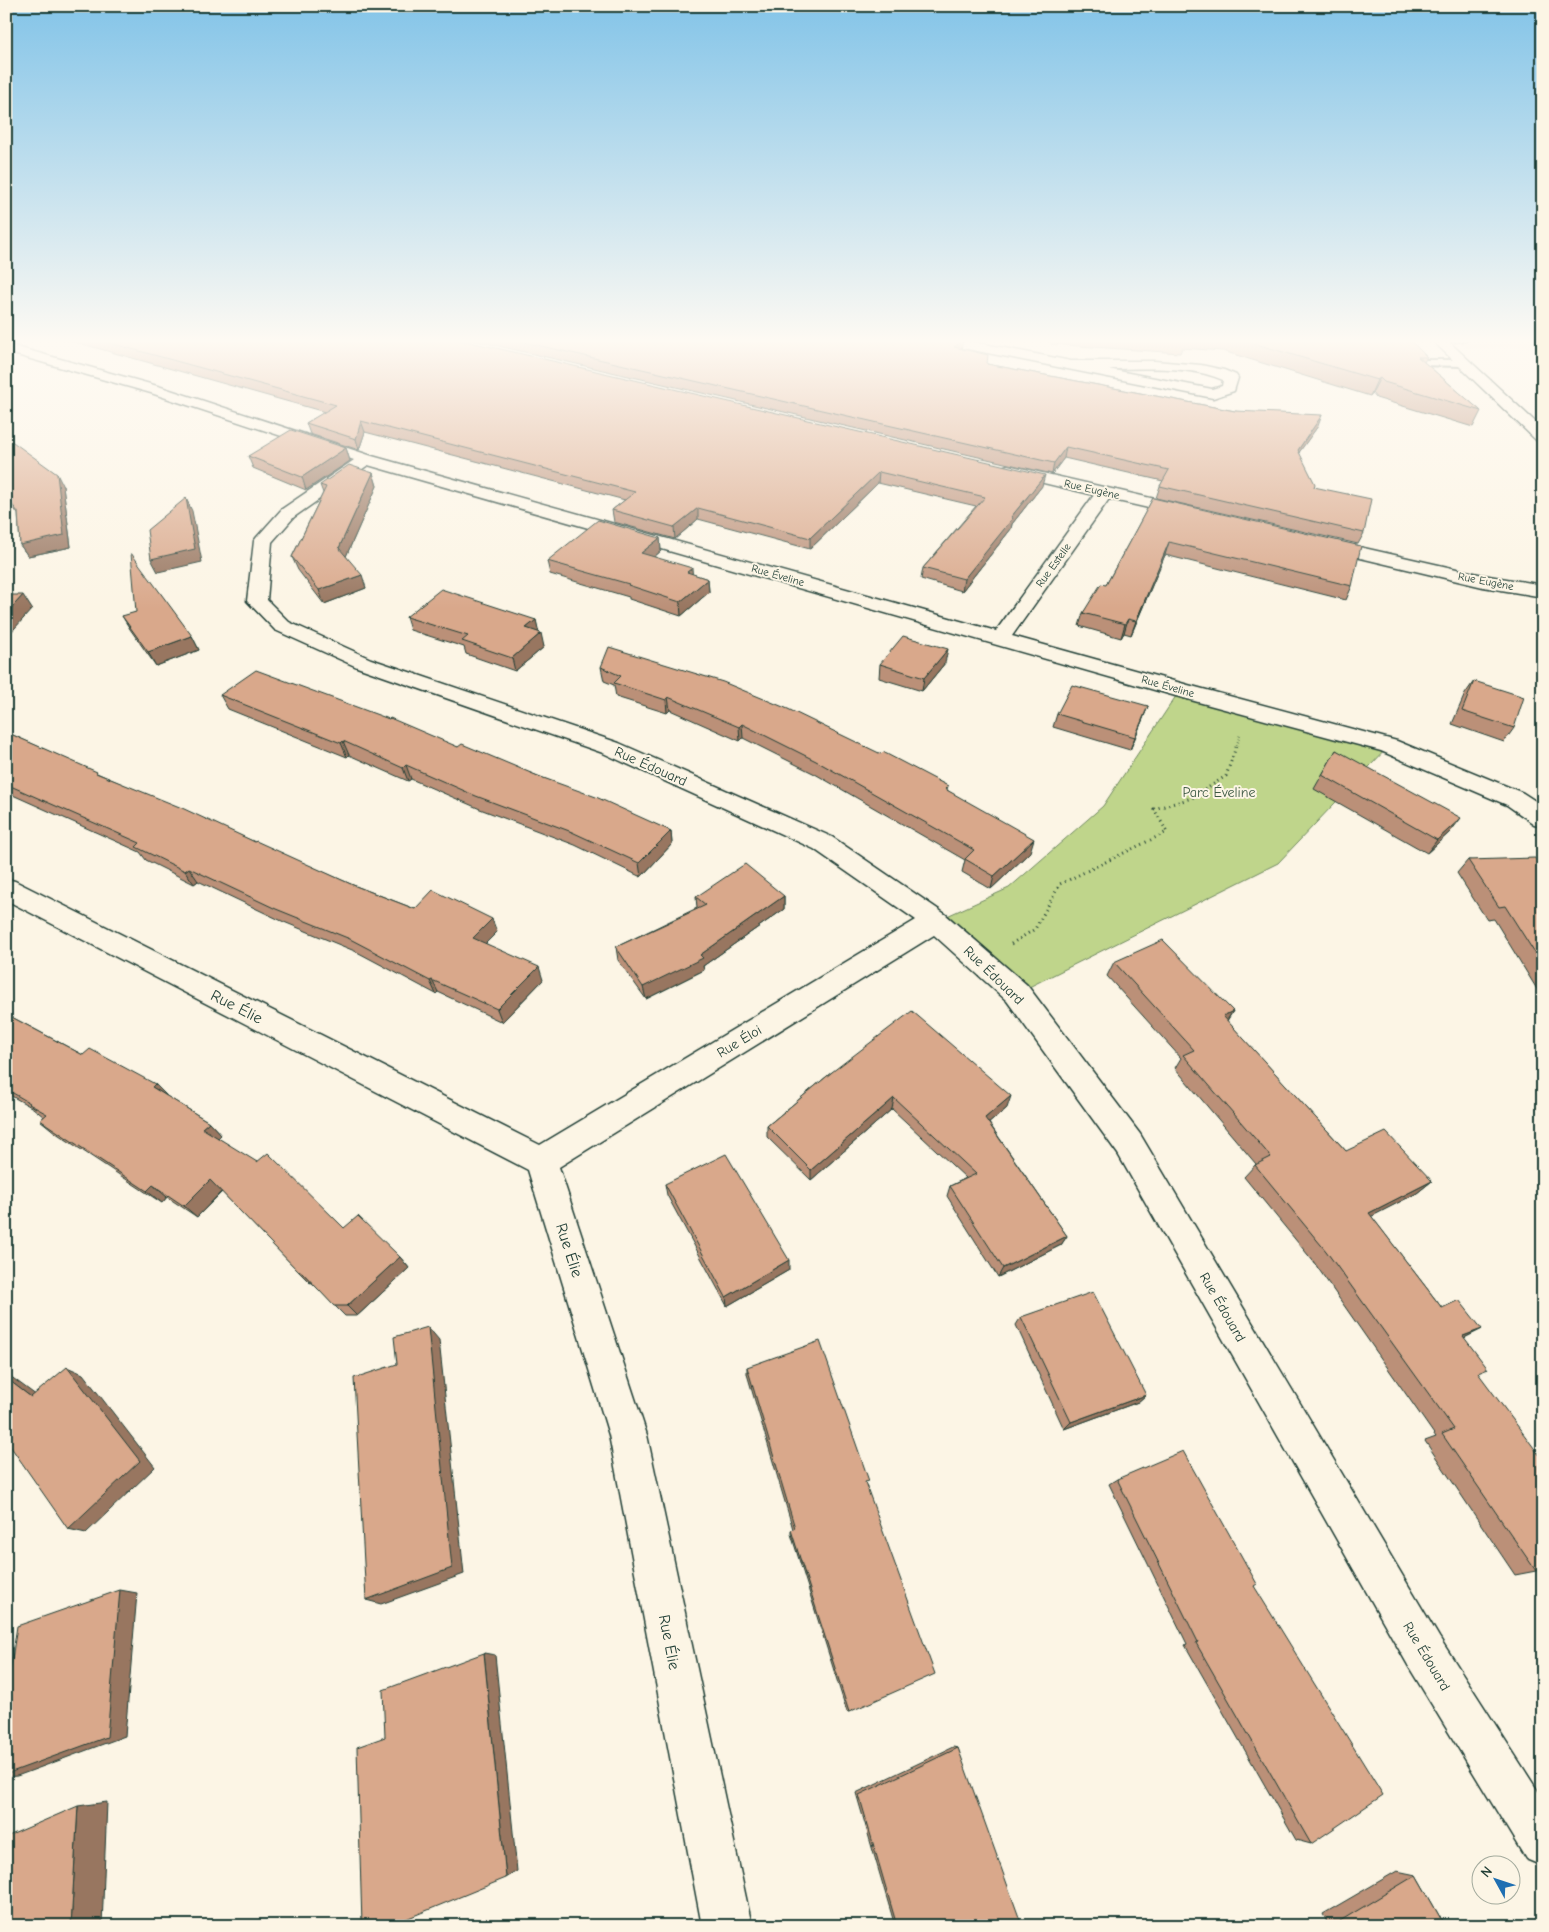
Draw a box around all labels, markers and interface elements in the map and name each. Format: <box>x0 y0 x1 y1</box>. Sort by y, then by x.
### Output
street label: Rue Eugène <box>1063 477 1121 502</box>
street label: Rue Estelle <box>1033 540 1074 590</box>
street label: Rue Éveline <box>750 561 807 589</box>
street label: Rue Eugène <box>1457 570 1515 593</box>
street label: Rue Éveline <box>1140 672 1197 700</box>
street label: Rue Édouard <box>612 743 690 790</box>
park label: Parc Éveline <box>1182 784 1256 801</box>
street label: Rue Édouard <box>960 942 1027 1008</box>
street label: Rue Élie <box>208 985 266 1028</box>
street label: Rue Éloi <box>714 1021 765 1061</box>
street label: Rue Élie <box>552 1221 587 1280</box>
street label: Rue Édouard <box>1196 1269 1249 1345</box>
street label: Rue Élie <box>655 1613 684 1671</box>
street label: Rue Édouard <box>1399 1619 1454 1694</box>
north arrow <box>1472 1854 1522 1904</box>
text: N <box>1477 1863 1496 1881</box>

